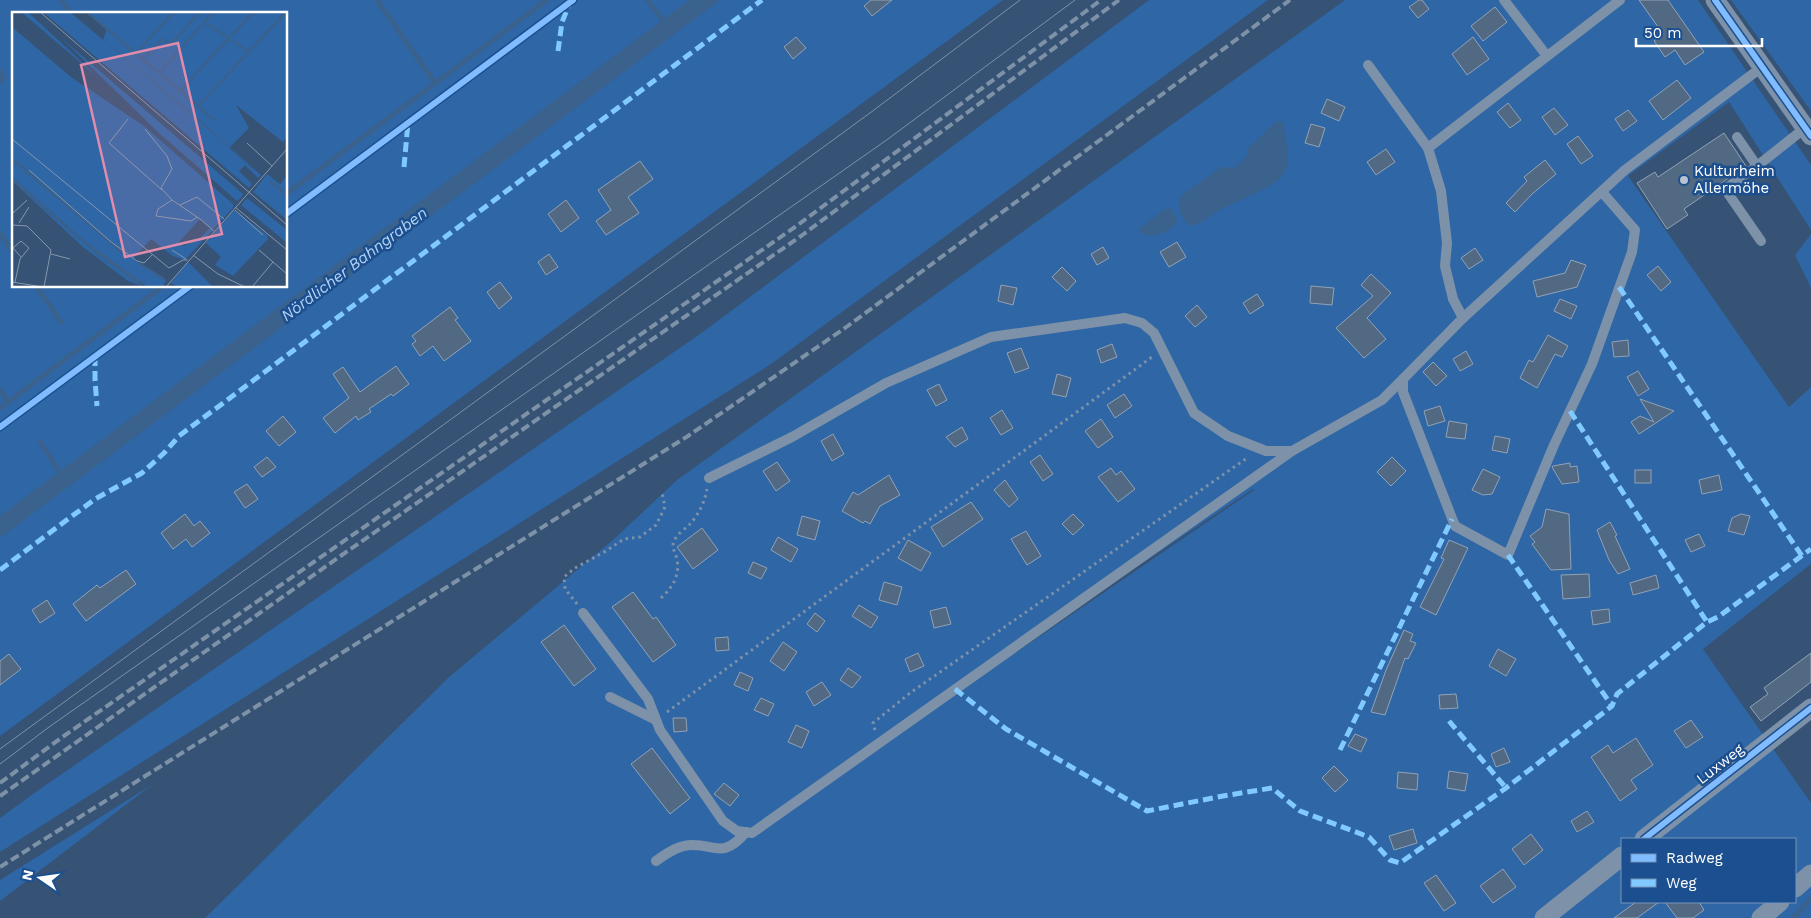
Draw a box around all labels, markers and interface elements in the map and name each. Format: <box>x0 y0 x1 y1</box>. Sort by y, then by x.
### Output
inset map <box>12 12 288 288</box>
scale bar <box>1636 15 1762 47</box>
text: 50 m <box>1644 24 1681 42</box>
place label: Kulturheim Allermöhe <box>1694 162 1775 197</box>
marker: Kulturheim Allermöhe <box>1678 174 1690 186</box>
water label: Nördlicher Bahngraben <box>277 203 431 325</box>
street label: Luxweg <box>1693 740 1747 788</box>
legend <box>1621 838 1796 903</box>
text: Radweg <box>1666 849 1723 867</box>
north arrow <box>15 853 65 903</box>
text: N <box>18 868 36 882</box>
text: Weg <box>1666 874 1697 892</box>

